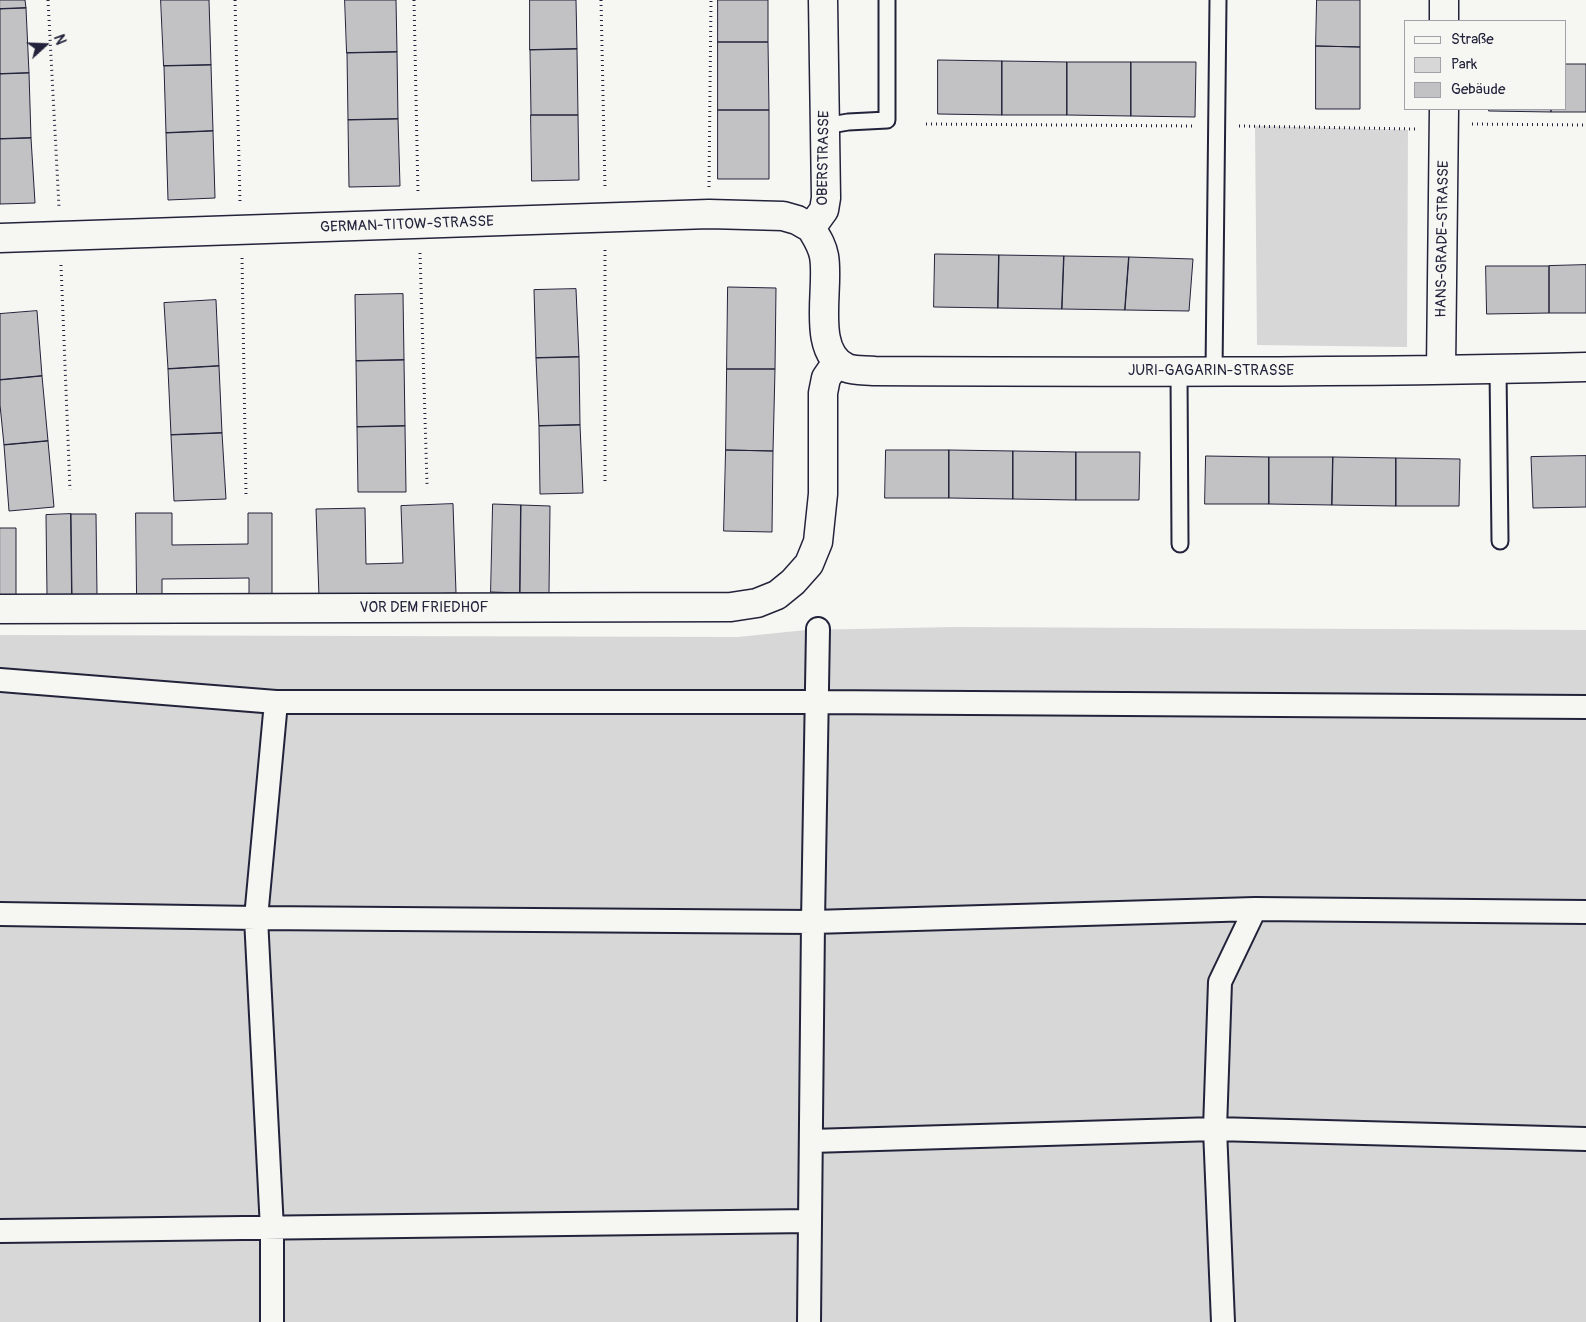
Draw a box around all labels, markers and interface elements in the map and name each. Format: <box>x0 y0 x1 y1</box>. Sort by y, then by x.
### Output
north arrow <box>20 20 70 70</box>
legend <box>1404 20 1566 110</box>
text: Straße <box>1451 30 1494 49</box>
text: N <box>50 32 69 47</box>
text: Park <box>1451 55 1477 74</box>
text: Gebäude <box>1451 80 1505 99</box>
street label: OBERSTRASSE <box>814 110 834 206</box>
street label: HANS-GRADE-STRASSE <box>1433 160 1453 318</box>
street label: GERMAN-TITOW-STRASSE <box>320 213 494 237</box>
street label: JURI-GAGARIN-STRASSE <box>1128 362 1294 380</box>
street label: VOR DEM FRIEDHOF <box>360 599 488 617</box>

